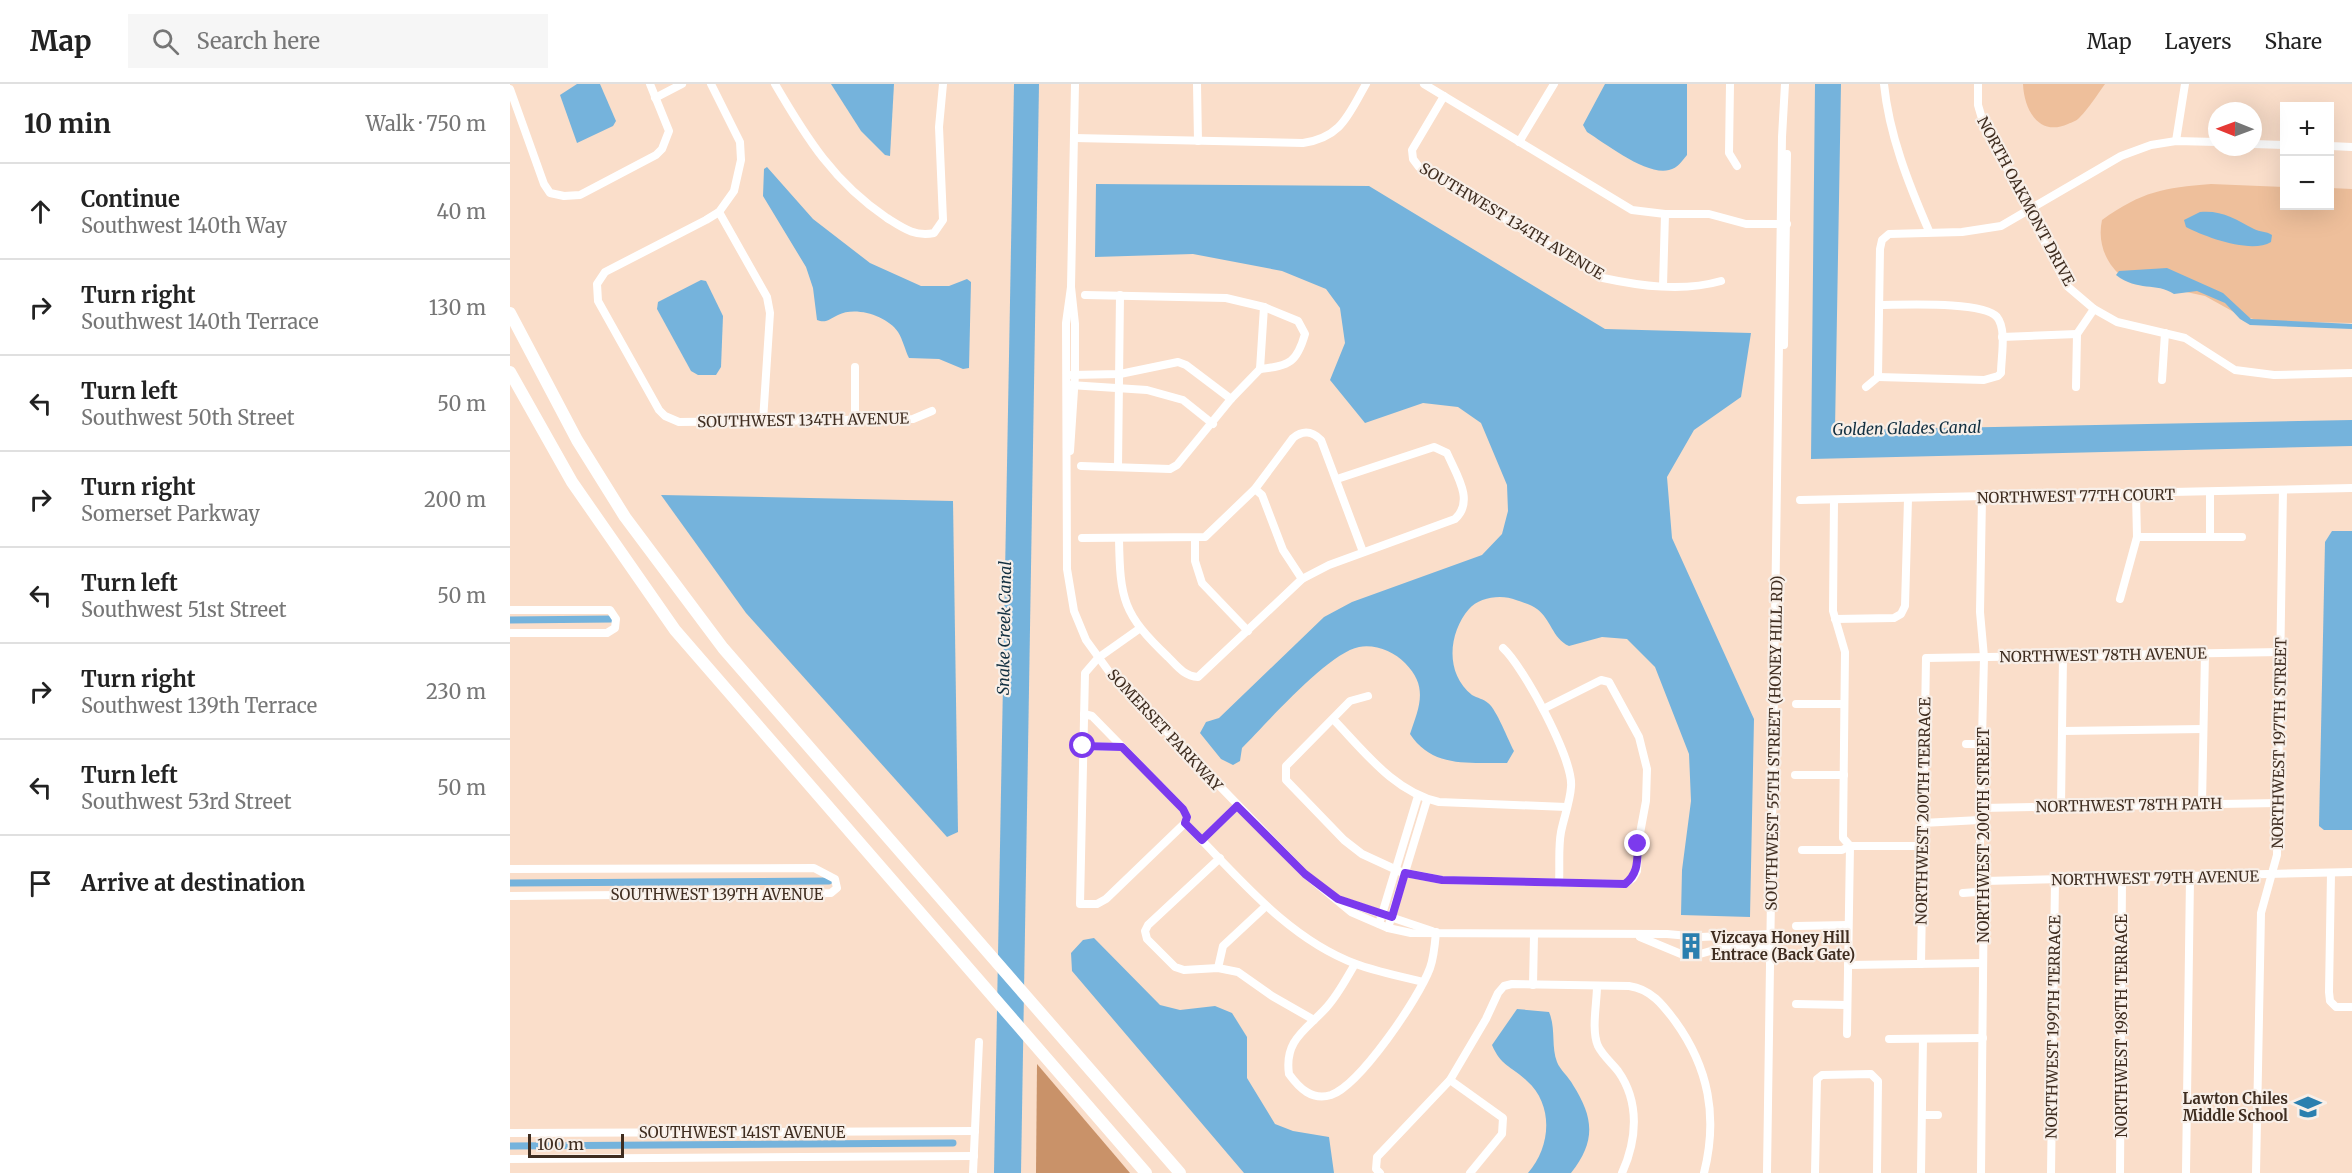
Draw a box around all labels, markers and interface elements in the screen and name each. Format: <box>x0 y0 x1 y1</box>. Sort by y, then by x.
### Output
search box <box>128 14 548 68</box>
text: Map <box>30 23 92 59</box>
icon: search <box>149 25 182 58</box>
text: Search here <box>197 27 320 55</box>
text: Map <box>2087 28 2132 55</box>
text: Layers <box>2165 28 2232 55</box>
text: Share <box>2265 28 2322 55</box>
north arrow <box>2208 102 2262 156</box>
map controls <box>2280 102 2334 210</box>
button: + <box>2280 102 2334 156</box>
text: 10 min <box>24 107 111 140</box>
text: Walk · 750 m <box>366 111 486 136</box>
street label: NORTH OAKMONT DRIVE <box>1973 113 2079 289</box>
button: − <box>2280 156 2334 210</box>
street label: SOUTHWEST 134TH AVENUE <box>1416 158 1608 284</box>
text: Continue <box>81 185 180 213</box>
icon: ahead <box>24 195 57 228</box>
text: 40 m <box>436 199 486 224</box>
text: Southwest 140th Way <box>81 213 287 238</box>
text: Turn right <box>81 281 195 309</box>
icon: right <box>24 291 57 324</box>
text: 130 m <box>429 295 486 320</box>
text: Southwest 140th Terrace <box>81 309 319 334</box>
text: Turn left <box>81 377 178 405</box>
icon: left <box>24 387 57 420</box>
text: 50 m <box>437 391 486 416</box>
text: Southwest 50th Street <box>81 405 295 430</box>
street label: SOUTHWEST 134TH AVENUE <box>697 409 910 431</box>
water label: Golden Glades Canal <box>1832 417 1982 439</box>
text: Turn right <box>81 473 195 501</box>
icon: right <box>24 483 57 516</box>
street label: NORTHWEST 77TH COURT <box>1977 485 2176 507</box>
text: 200 m <box>424 487 486 512</box>
text: Somerset Parkway <box>81 501 260 526</box>
water label: Snake Creek Canal <box>993 560 1015 695</box>
text: Turn left <box>81 569 178 597</box>
street label: SOUTHWEST 55TH STREET (HONEY HILL RD) <box>1762 575 1786 911</box>
icon: left <box>24 579 57 612</box>
text: 50 m <box>437 583 486 608</box>
text: Southwest 51st Street <box>81 597 287 622</box>
street label: NORTHWEST 197TH STREET <box>2268 637 2290 849</box>
street label: NORTHWEST 78TH AVENUE <box>1999 644 2207 666</box>
text: Turn right <box>81 665 195 693</box>
street label: SOMERSET PARKWAY <box>1104 665 1227 795</box>
icon: right <box>24 675 57 708</box>
text: 230 m <box>426 679 486 704</box>
text: Southwest 139th Terrace <box>81 693 317 718</box>
street label: NORTHWEST 200TH TERRACE <box>1912 696 1934 925</box>
street label: NORTHWEST 200TH STREET <box>1974 727 1993 943</box>
route start <box>1069 732 1095 758</box>
text: Turn left <box>81 761 178 789</box>
icon: left <box>24 771 57 804</box>
text: 50 m <box>437 775 486 800</box>
text: Southwest 53rd Street <box>81 789 292 814</box>
street label: NORTHWEST 78TH PATH <box>2036 794 2222 816</box>
route end <box>1624 830 1650 856</box>
icon: arrive <box>24 867 57 900</box>
street label: NORTHWEST 79TH AVENUE <box>2051 867 2259 889</box>
text: Arrive at destination <box>81 869 305 897</box>
street label: SOUTHWEST 139TH AVENUE <box>611 885 824 904</box>
street label: NORTHWEST 199TH TERRACE <box>2042 914 2064 1139</box>
street label: NORTHWEST 198TH TERRACE <box>2112 914 2131 1138</box>
place label: Vizcaya Honey Hill Entrace (Back Gate) <box>1710 928 1855 964</box>
building icon: Vizcaya Honey Hill Entrace (Back Gate) <box>1676 931 1706 961</box>
place label: Lawton Chiles Middle School <box>2183 1089 2288 1125</box>
school or university icon: Lawton Chiles Middle School <box>2293 1092 2323 1122</box>
street label: SOUTHWEST 141ST AVENUE <box>639 1123 846 1142</box>
scale bar <box>528 1131 624 1158</box>
text: 100 m <box>537 1134 584 1154</box>

